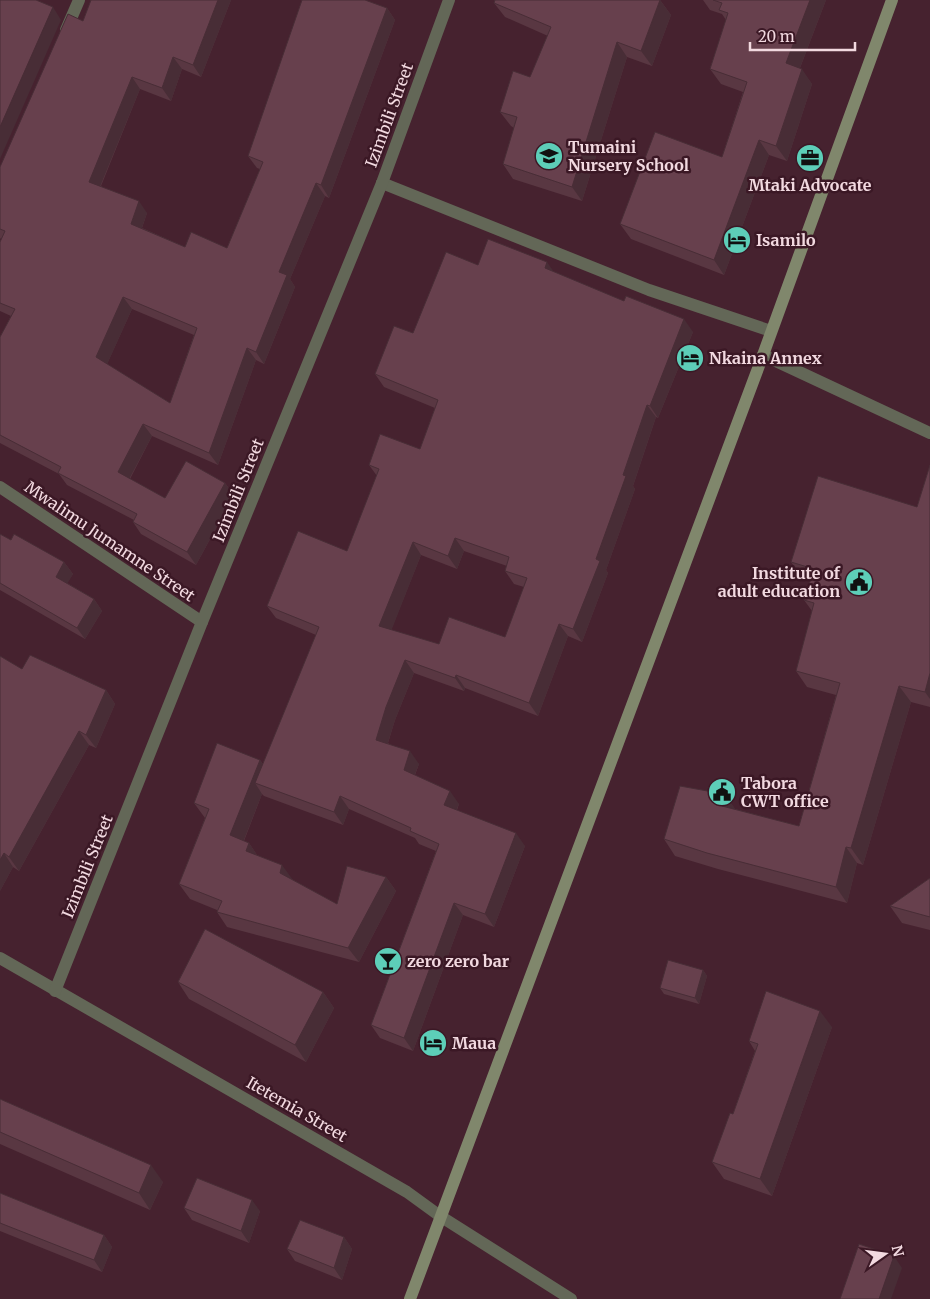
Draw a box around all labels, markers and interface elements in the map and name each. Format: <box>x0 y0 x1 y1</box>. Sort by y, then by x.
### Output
scale bar <box>750 20 855 52</box>
text: 20 m <box>758 27 795 46</box>
street label: Izimbili Street <box>361 59 417 170</box>
place label: Tumaini Nursery School <box>568 137 689 175</box>
school or university icon: Tumaini Nursery School <box>534 141 564 171</box>
office icon: Mtaki Advocate <box>795 143 825 173</box>
place label: Mtaki Advocate <box>749 175 872 195</box>
hotel icon: Isamilo <box>722 225 752 255</box>
place label: Isamilo <box>756 230 816 250</box>
hotel icon: Nkaina Annex <box>675 343 705 373</box>
place label: Nkaina Annex <box>709 348 822 368</box>
street label: Izimbili Street <box>208 435 268 545</box>
street label: Mwalimu Jumamne Street <box>21 476 200 606</box>
place label: Institute of adult education <box>718 563 841 601</box>
public building icon: Institute of adult education <box>844 567 874 597</box>
place label: Tabora CWT office <box>741 773 829 811</box>
public building icon: Tabora CWT office <box>707 777 737 807</box>
street label: Izimbili Street <box>57 811 117 921</box>
bar icon: zero zero bar <box>373 946 403 976</box>
place label: zero zero bar <box>407 951 510 971</box>
hotel icon: Maua <box>418 1028 448 1058</box>
place label: Maua <box>452 1033 496 1053</box>
street label: Itetemia Street <box>243 1072 352 1146</box>
north arrow <box>860 1229 910 1279</box>
text: N <box>888 1243 908 1258</box>

